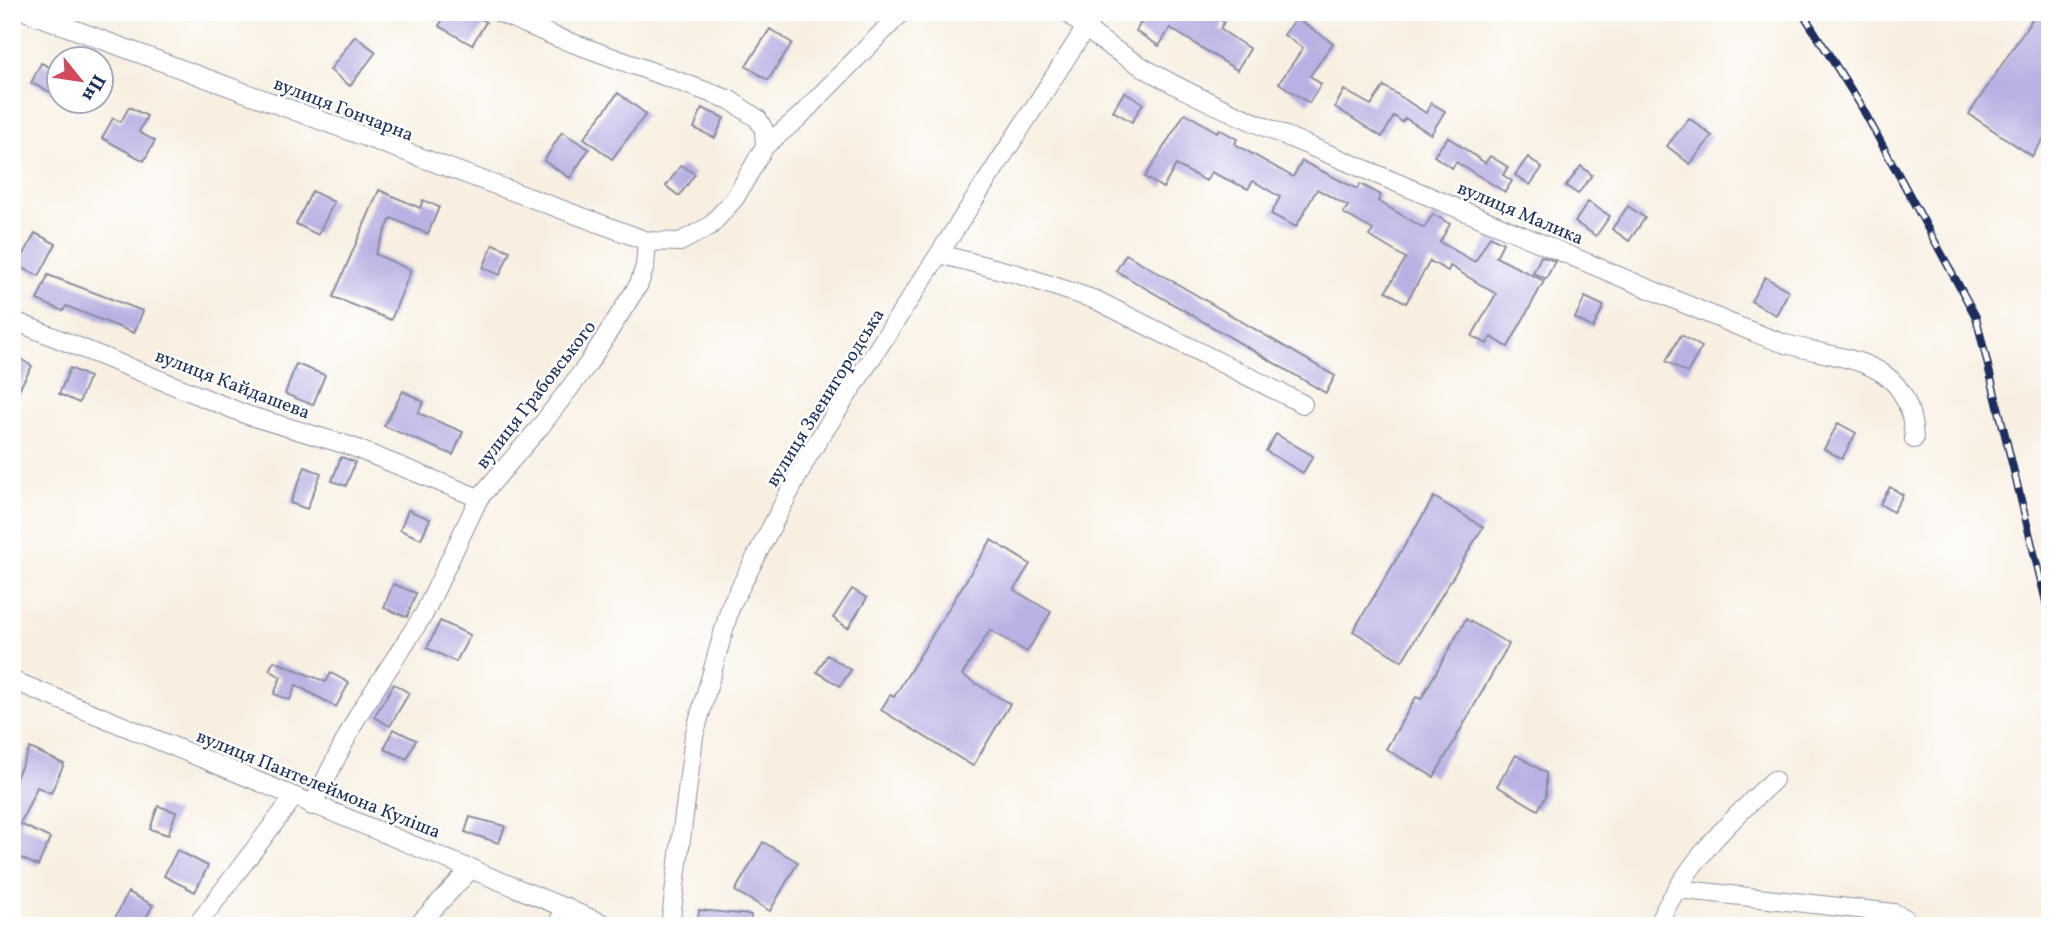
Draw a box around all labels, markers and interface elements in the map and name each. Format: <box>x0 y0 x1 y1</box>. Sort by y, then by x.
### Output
north arrow <box>46 46 116 116</box>
text: Пн <box>75 69 111 106</box>
street label: вулиця Гончарна <box>270 71 417 149</box>
street label: вулиця Малика <box>1453 176 1587 252</box>
street label: вулиця Звенигородська <box>760 304 891 492</box>
street label: вулиця Грабовського <box>470 316 603 475</box>
street label: вулиця Кайдашева <box>151 343 314 426</box>
street label: вулиця Пантелеймона Куліша <box>192 724 444 846</box>

